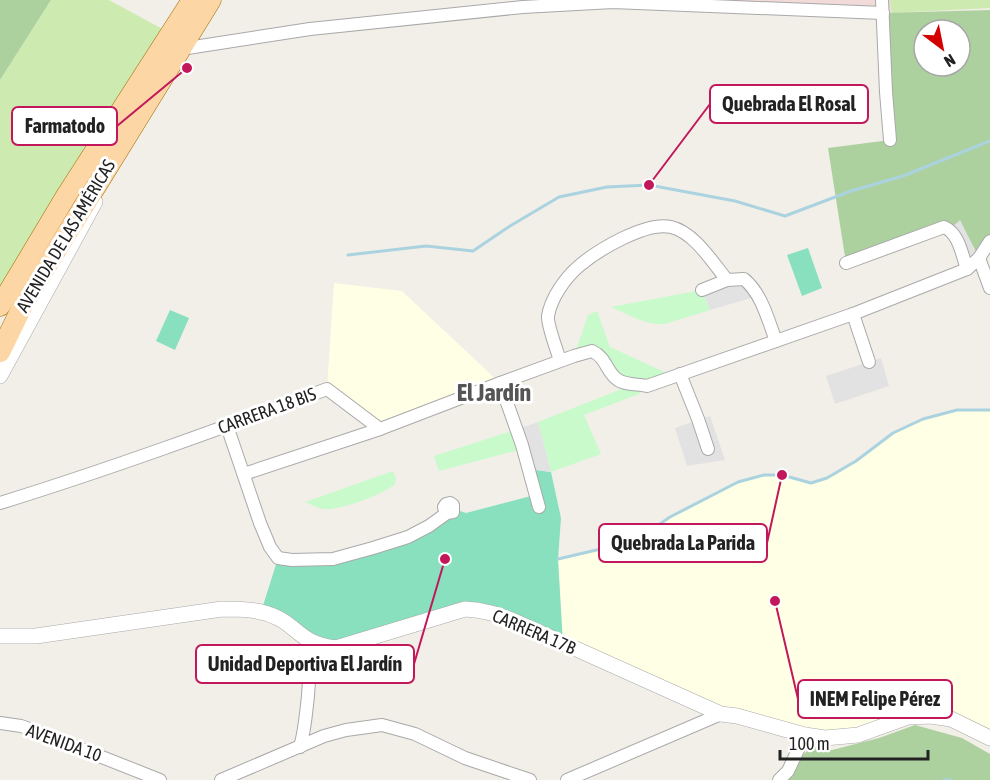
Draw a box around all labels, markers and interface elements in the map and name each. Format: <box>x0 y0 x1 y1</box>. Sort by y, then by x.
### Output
north arrow <box>912 18 972 78</box>
text: N <box>941 51 959 71</box>
callout: Quebrada El Rosal <box>710 85 868 123</box>
text: Quebrada El Rosal <box>722 92 857 115</box>
callout: Farmatodo <box>12 107 117 145</box>
text: Farmatodo <box>25 114 105 137</box>
street label: AVENIDA DE LAS AMÉRICAS <box>12 155 120 316</box>
district label: El Jardín <box>457 379 531 406</box>
street label: CARRERA 18 BIS <box>215 383 319 438</box>
callout: Quebrada La Parida <box>599 524 767 562</box>
text: Quebrada La Parida <box>611 531 755 554</box>
street label: CARRERA 17B <box>489 605 579 659</box>
callout: Unidad Deportiva El Jardín <box>196 645 414 683</box>
text: Unidad Deportiva El Jardín <box>208 652 402 675</box>
callout: INEM Felipe Pérez <box>798 680 952 718</box>
text: INEM Felipe Pérez <box>810 687 941 710</box>
street label: AVENIDA 10 <box>24 719 105 766</box>
scale bar <box>780 723 928 761</box>
text: 100 m <box>789 733 830 754</box>

